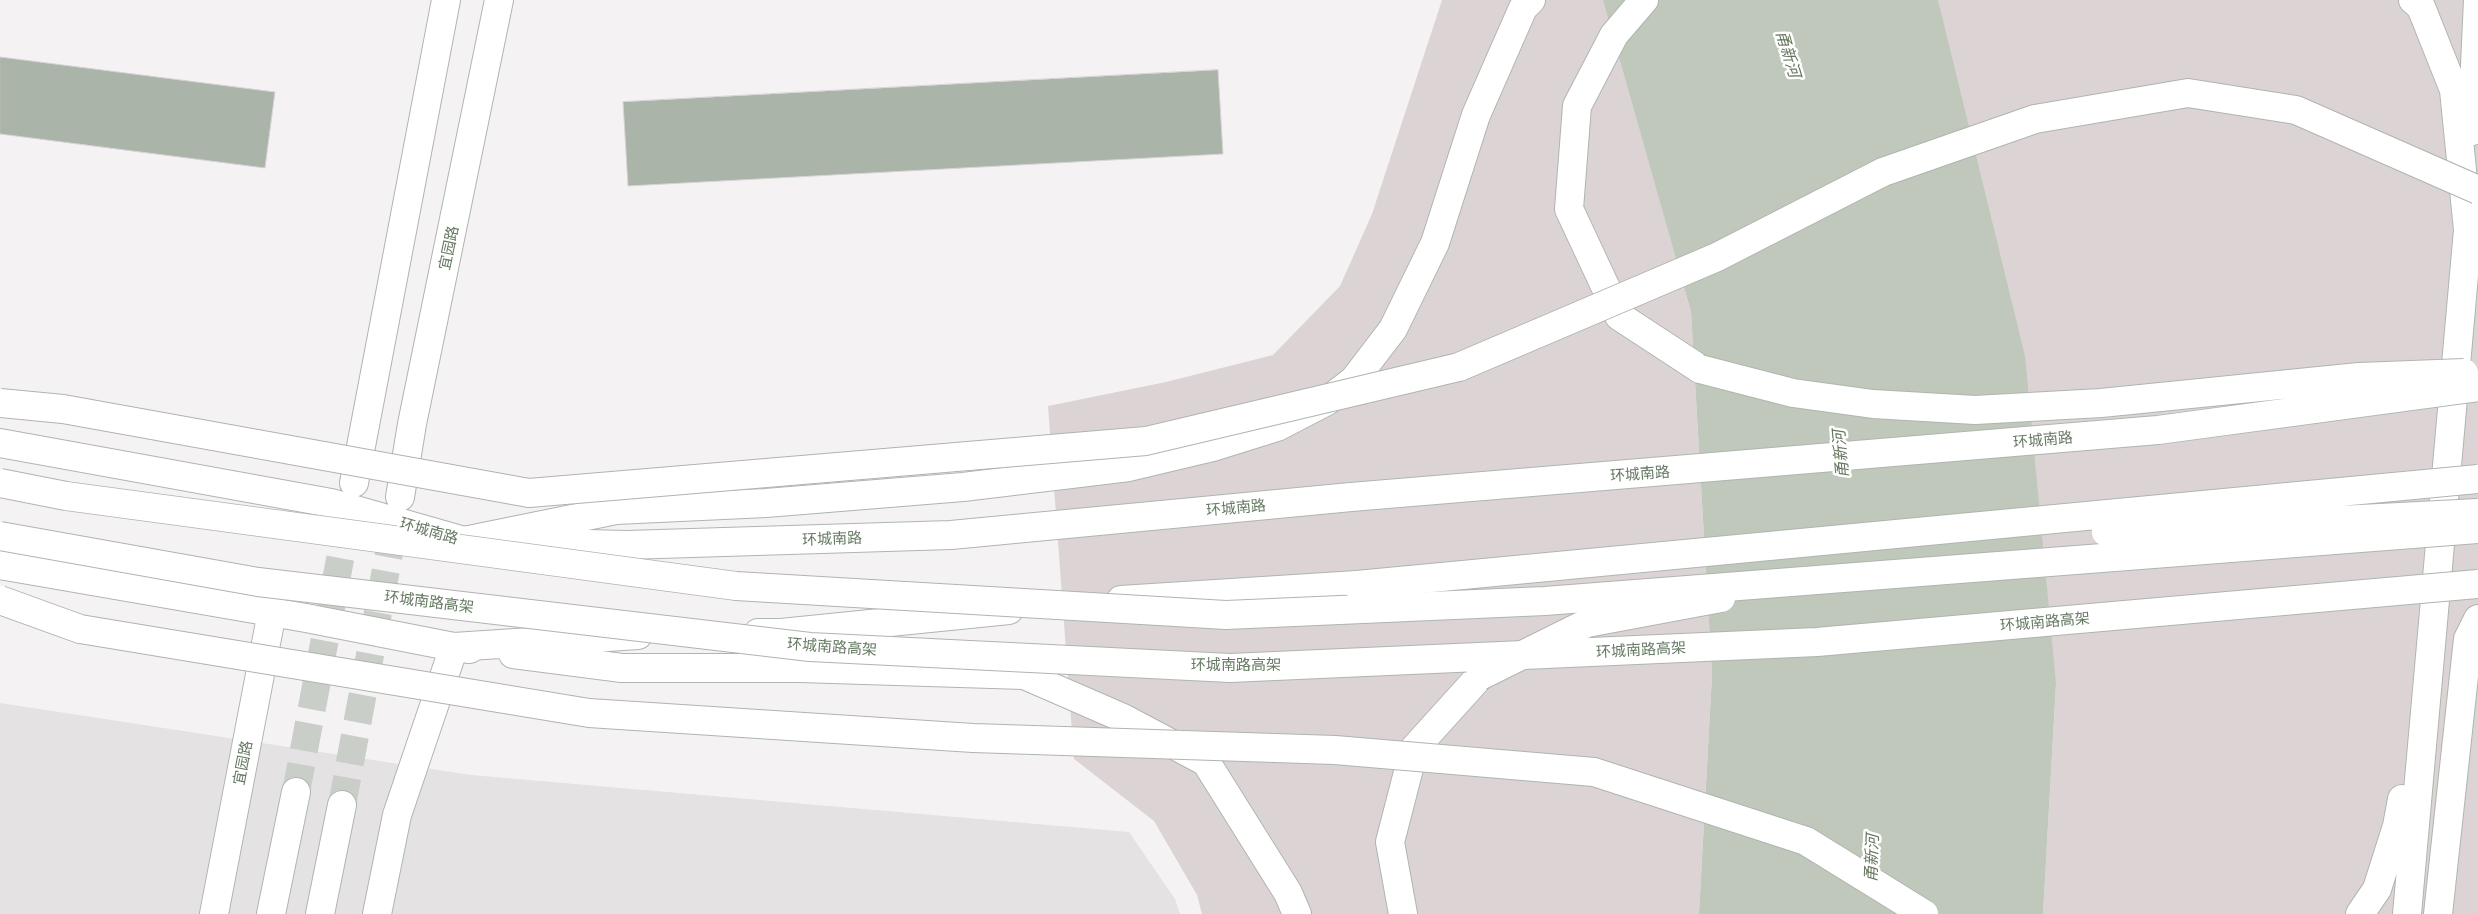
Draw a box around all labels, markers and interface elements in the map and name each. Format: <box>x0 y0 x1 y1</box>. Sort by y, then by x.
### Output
water label: 甬新河 <box>1772 28 1804 80</box>
street label: 宜园路 <box>436 224 462 272</box>
street label: 环城南路 <box>2012 428 2074 452</box>
water label: 甬新河 <box>1829 429 1853 479</box>
street label: 环城南路 <box>1609 463 1671 485</box>
street label: 环城南路 <box>1205 496 1267 520</box>
street label: 环城南路 <box>398 514 460 548</box>
street label: 环城南路 <box>802 529 862 549</box>
street label: 环城南路高架 <box>383 588 475 616</box>
street label: 环城南路高架 <box>1999 609 2091 635</box>
street label: 环城南路高架 <box>786 635 878 659</box>
street label: 环城南路高架 <box>1596 639 1686 661</box>
street label: 环城南路高架 <box>1191 656 1281 674</box>
street label: 宜园路 <box>230 739 256 787</box>
water label: 甬新河 <box>1862 834 1882 882</box>

